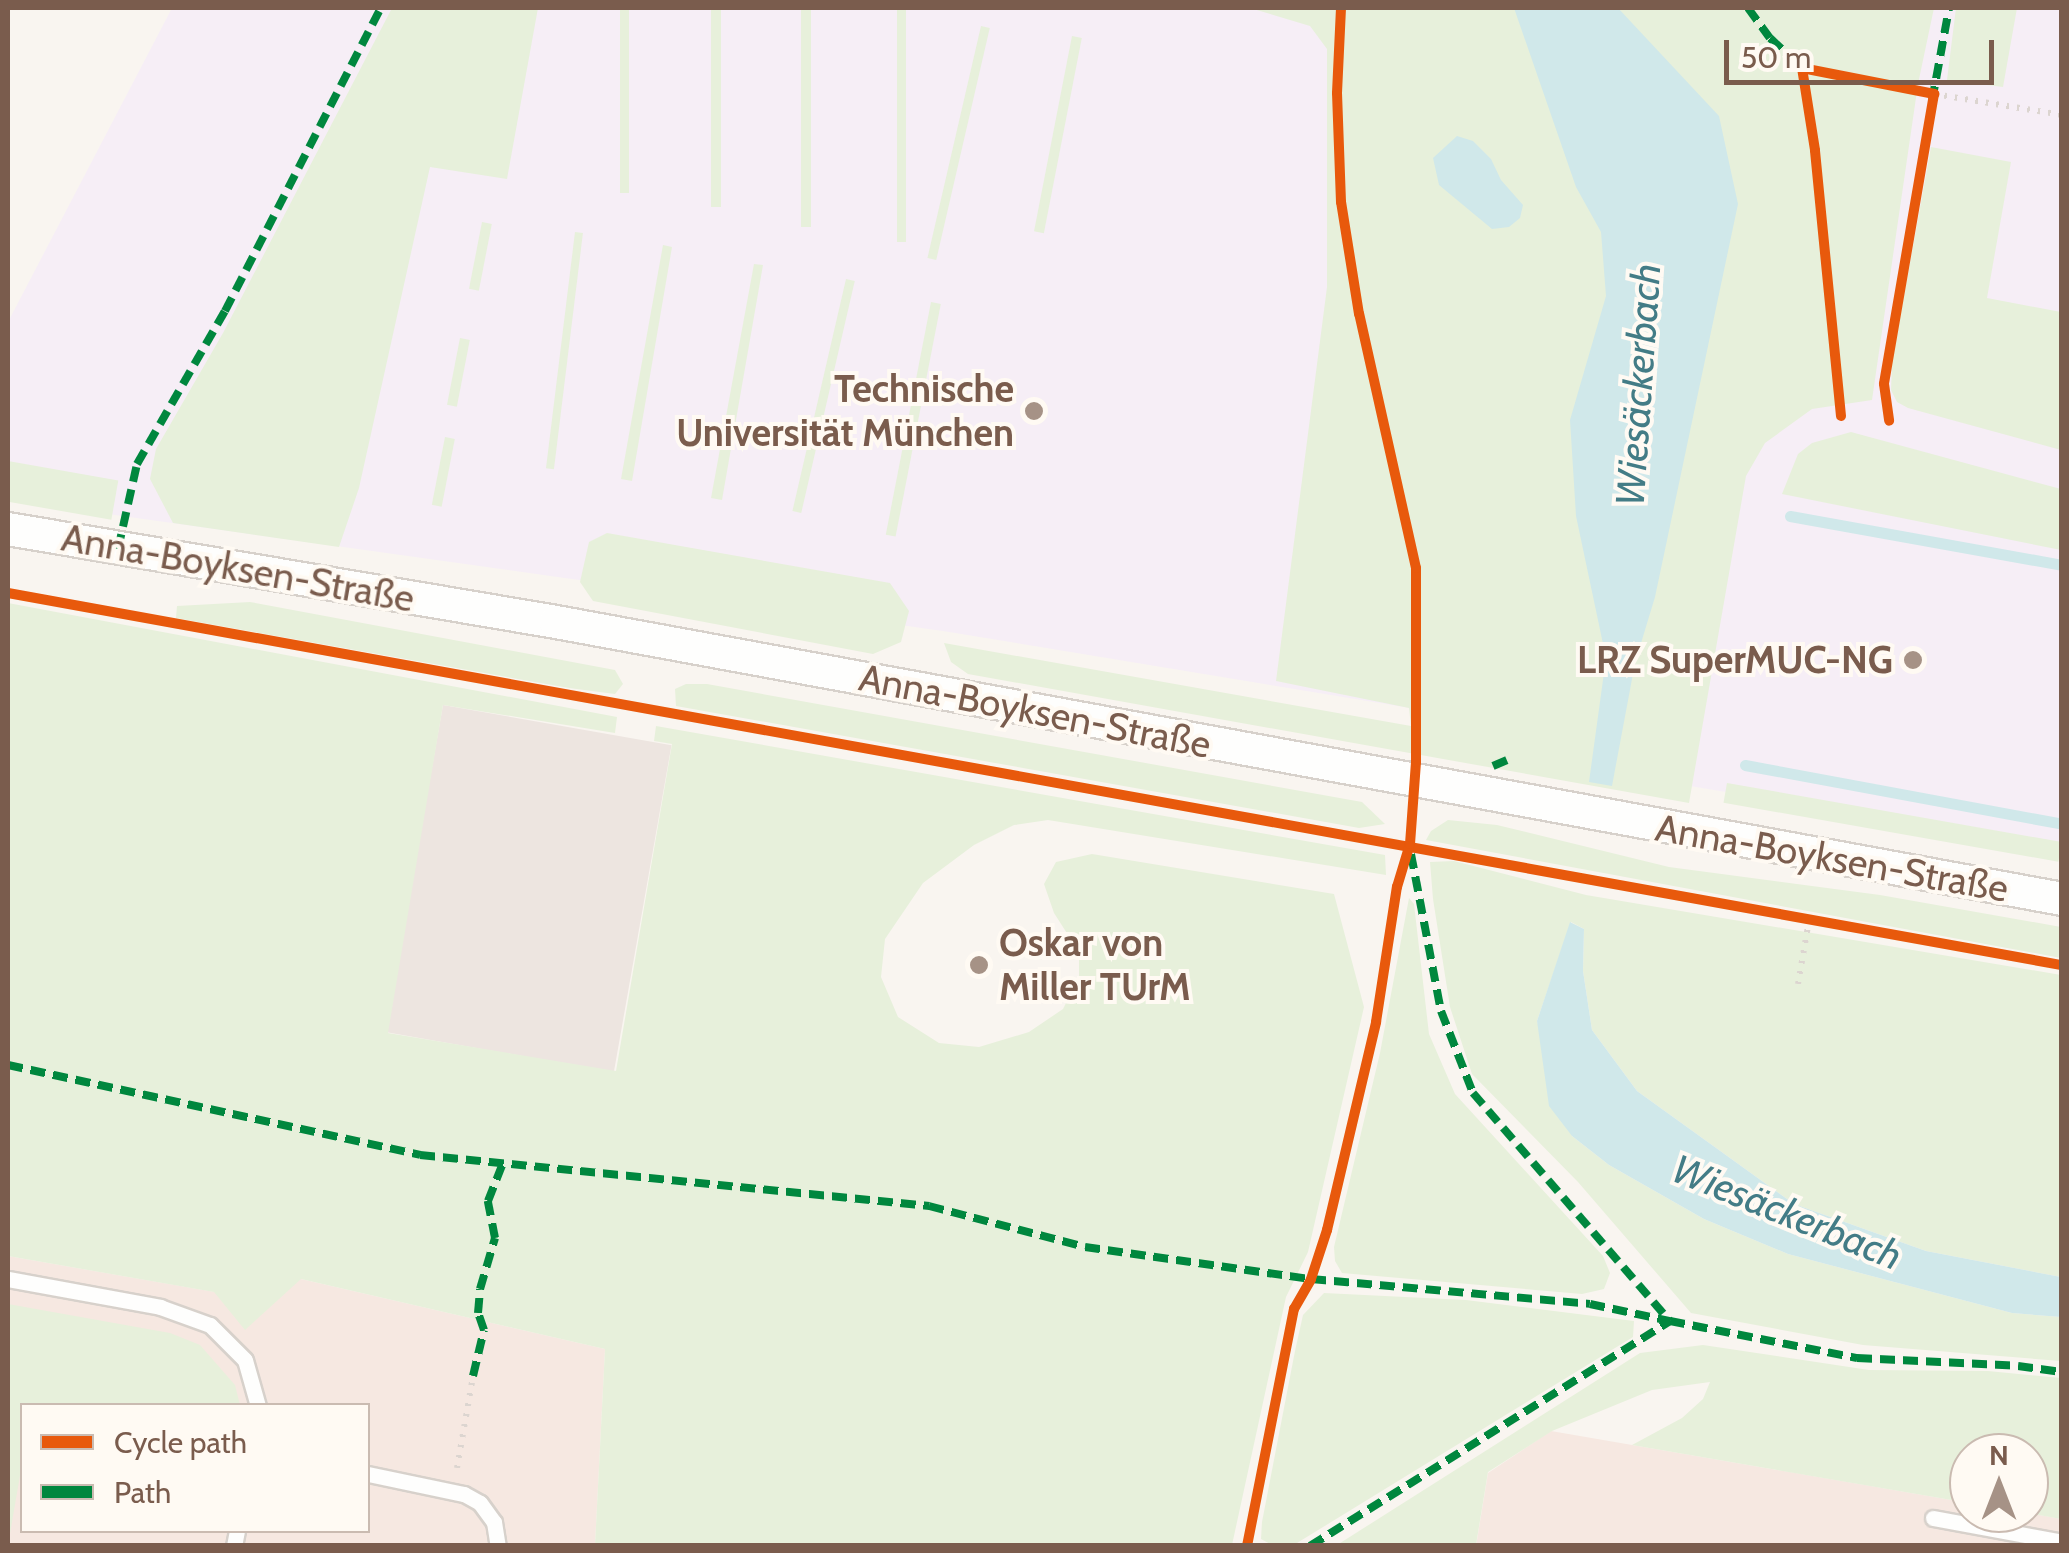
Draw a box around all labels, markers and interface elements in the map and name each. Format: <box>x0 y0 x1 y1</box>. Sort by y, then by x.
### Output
scale bar <box>1729 20 1999 82</box>
text: 50 m <box>1741 39 1811 76</box>
water label: Wiesäckerbach <box>1606 262 1670 508</box>
place label: Technische Universität München <box>676 366 1014 456</box>
marker: Technische Universität München <box>1023 400 1045 422</box>
street label: Anna-Boyksen-Straße <box>58 515 418 621</box>
place label: LRZ SuperMUC-NG <box>1577 637 1893 683</box>
marker: LRZ SuperMUC-NG <box>1902 649 1924 671</box>
street label: Anna-Boyksen-Straße <box>855 655 1215 767</box>
street label: Anna-Boyksen-Straße <box>1652 805 2012 911</box>
place label: Oskar von Miller TUrM <box>999 920 1191 1009</box>
marker: Oskar von Miller TUrM <box>968 954 990 976</box>
water label: Wiesäckerbach <box>1665 1144 1909 1280</box>
legend <box>20 1403 370 1533</box>
text: Cycle path <box>114 1424 247 1461</box>
north arrow <box>1949 1433 2049 1533</box>
text: N <box>1989 1438 2009 1472</box>
text: Path <box>114 1474 171 1511</box>

